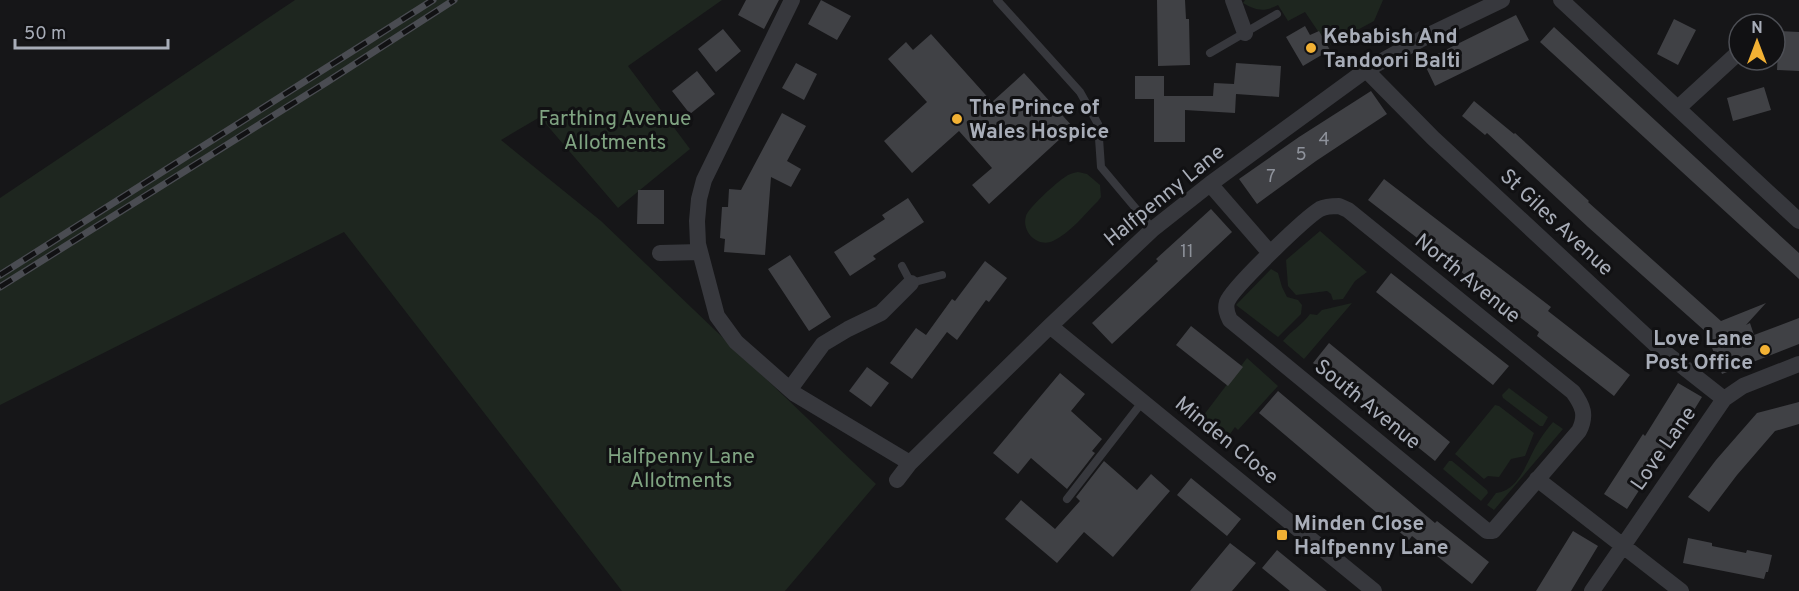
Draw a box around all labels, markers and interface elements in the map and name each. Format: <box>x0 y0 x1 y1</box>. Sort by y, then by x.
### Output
scale bar <box>15 12 168 50</box>
north arrow <box>1727 12 1787 72</box>
text: N <box>1751 19 1763 39</box>
text: 50 m <box>24 23 66 46</box>
place label: Kebabish And Tandoori Balti <box>1323 24 1461 75</box>
marker: Kebabish And Tandoori Balti <box>1304 41 1318 55</box>
place label: The Prince of Wales Hospice <box>969 95 1109 146</box>
park label: Farthing Avenue Allotments <box>539 106 691 157</box>
marker: The Prince of Wales Hospice <box>950 112 964 126</box>
house number: 4 <box>1318 129 1330 152</box>
street label: Halfpenny Lane <box>1099 139 1231 253</box>
house number: 5 <box>1295 144 1307 167</box>
street label: St Giles Avenue <box>1493 164 1618 283</box>
house number: 7 <box>1266 166 1276 189</box>
street label: North Avenue <box>1409 228 1526 330</box>
house number: 11 <box>1180 241 1194 264</box>
place label: Love Lane Post Office <box>1645 326 1753 377</box>
marker: Love Lane Post Office <box>1758 343 1772 357</box>
street label: South Avenue <box>1308 354 1426 456</box>
street label: Minden Close <box>1169 391 1283 491</box>
street label: Love Lane <box>1625 401 1703 496</box>
park label: Halfpenny Lane Allotments <box>607 444 755 495</box>
place label: Minden Close Halfpenny Lane <box>1294 511 1449 562</box>
marker: Minden Close Halfpenny Lane <box>1275 528 1289 542</box>

